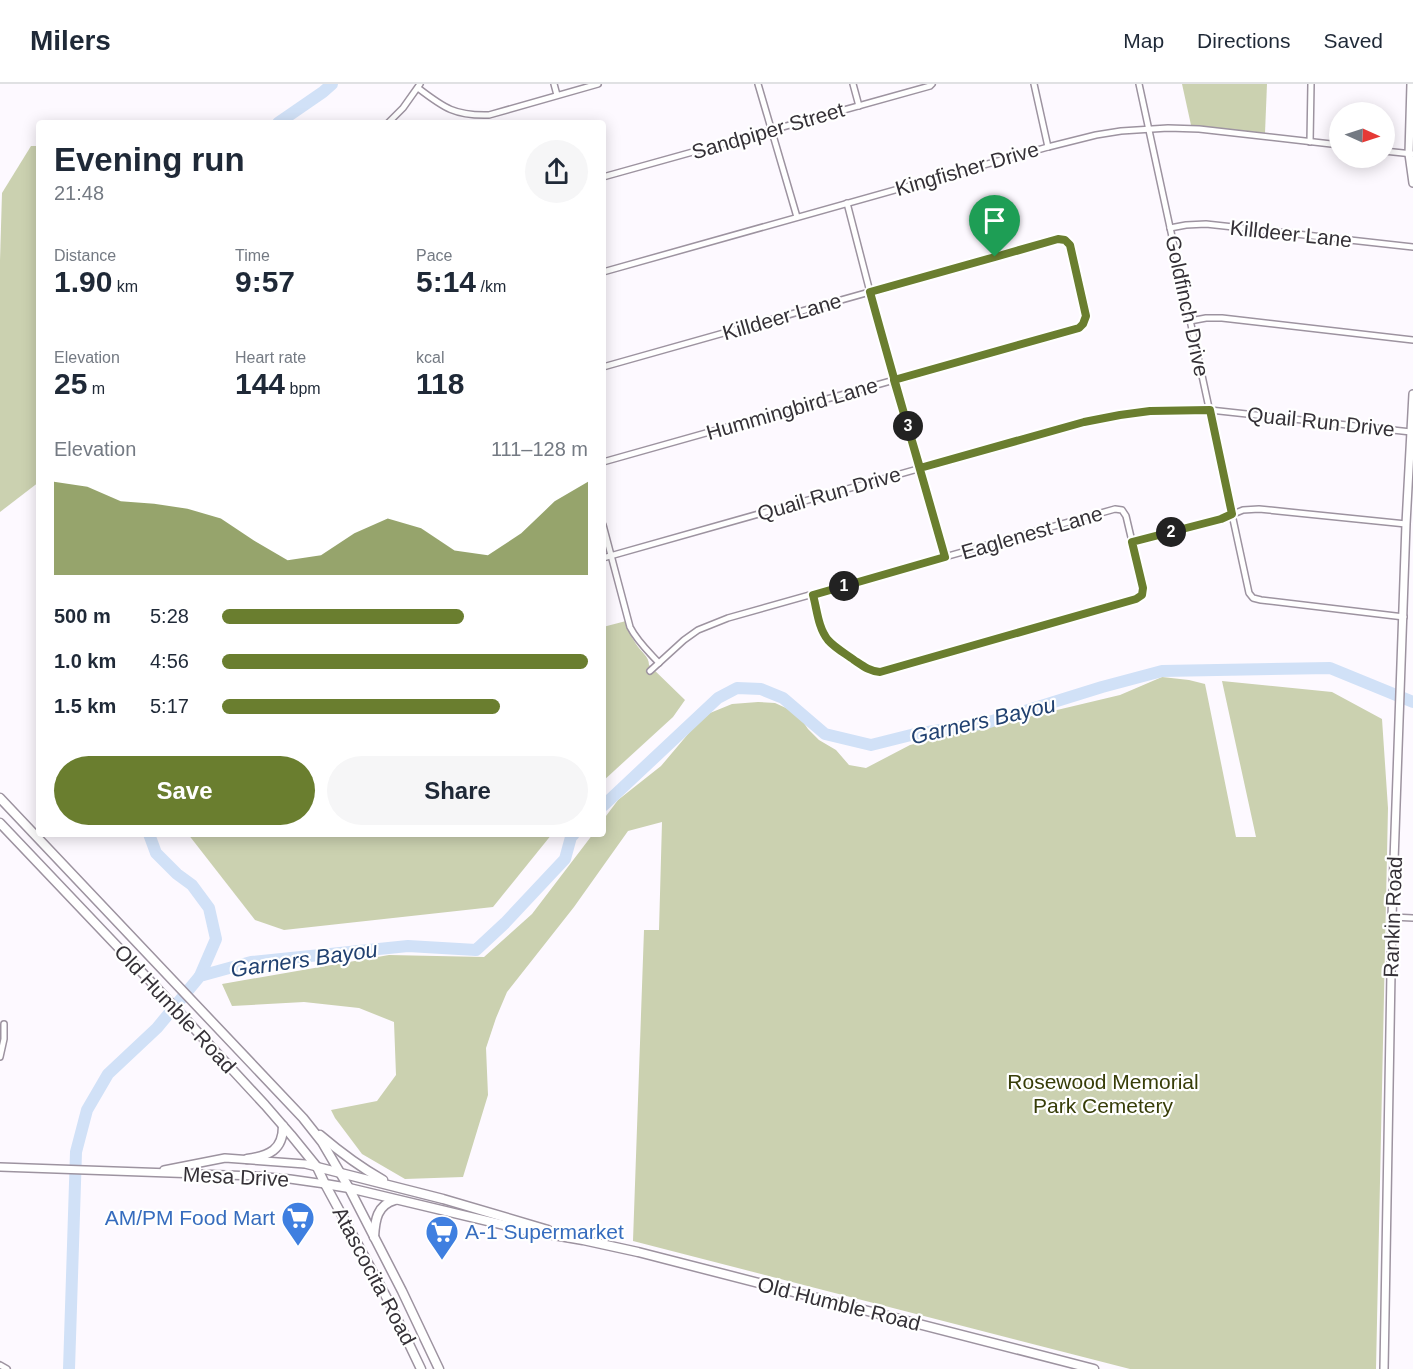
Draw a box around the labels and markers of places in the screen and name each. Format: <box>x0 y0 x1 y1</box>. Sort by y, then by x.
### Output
pin <box>969 195 1020 257</box>
pin: 3 <box>893 411 923 441</box>
pin: 2 <box>1156 517 1186 547</box>
pin: 1 <box>829 571 859 601</box>
supermarket icon: AM/PM Food Mart <box>280 1200 316 1247</box>
place label: AM/PM Food Mart <box>105 1206 275 1229</box>
supermarket icon: A-1 Supermarket <box>424 1214 460 1261</box>
place label: A-1 Supermarket <box>465 1220 624 1243</box>

